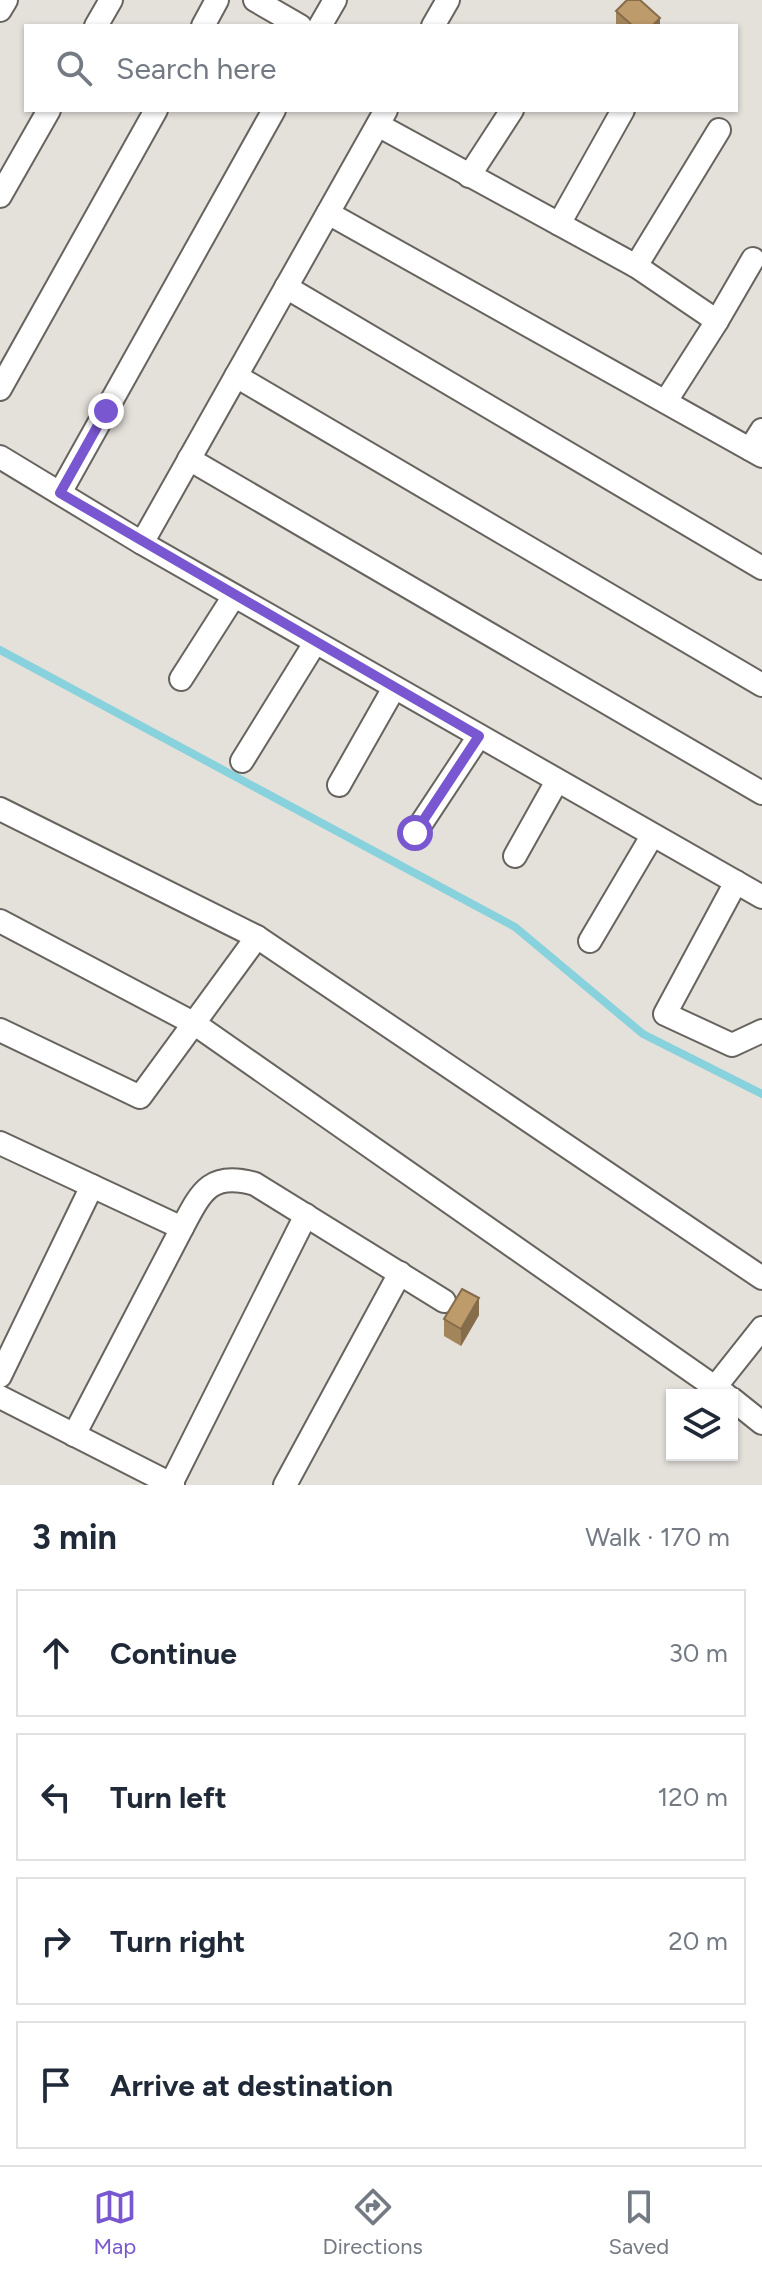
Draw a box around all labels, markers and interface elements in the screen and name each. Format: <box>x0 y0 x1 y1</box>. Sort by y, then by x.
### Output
search box <box>24 24 738 112</box>
icon: search <box>52 46 96 90</box>
text: Search here <box>116 50 276 87</box>
route end <box>88 393 124 429</box>
route start <box>397 815 433 851</box>
map controls <box>666 1389 738 1461</box>
button: layers <box>666 1389 738 1461</box>
text: 3 min <box>32 1517 117 1558</box>
text: Walk · 170 m <box>585 1521 730 1553</box>
icon: ahead <box>34 1631 78 1675</box>
text: Continue <box>110 1635 237 1672</box>
text: 30 m <box>669 1637 728 1669</box>
icon: left <box>34 1775 78 1819</box>
text: Turn left <box>110 1779 227 1816</box>
text: 120 m <box>658 1781 728 1813</box>
icon: right <box>34 1919 78 1963</box>
text: Turn right <box>110 1923 245 1960</box>
text: 20 m <box>668 1925 728 1957</box>
icon: arrive <box>34 2063 78 2107</box>
text: Arrive at destination <box>110 2067 393 2104</box>
tab: Map <box>93 2185 137 2260</box>
tab: Directions <box>323 2185 423 2260</box>
tab: Saved <box>608 2185 669 2260</box>

